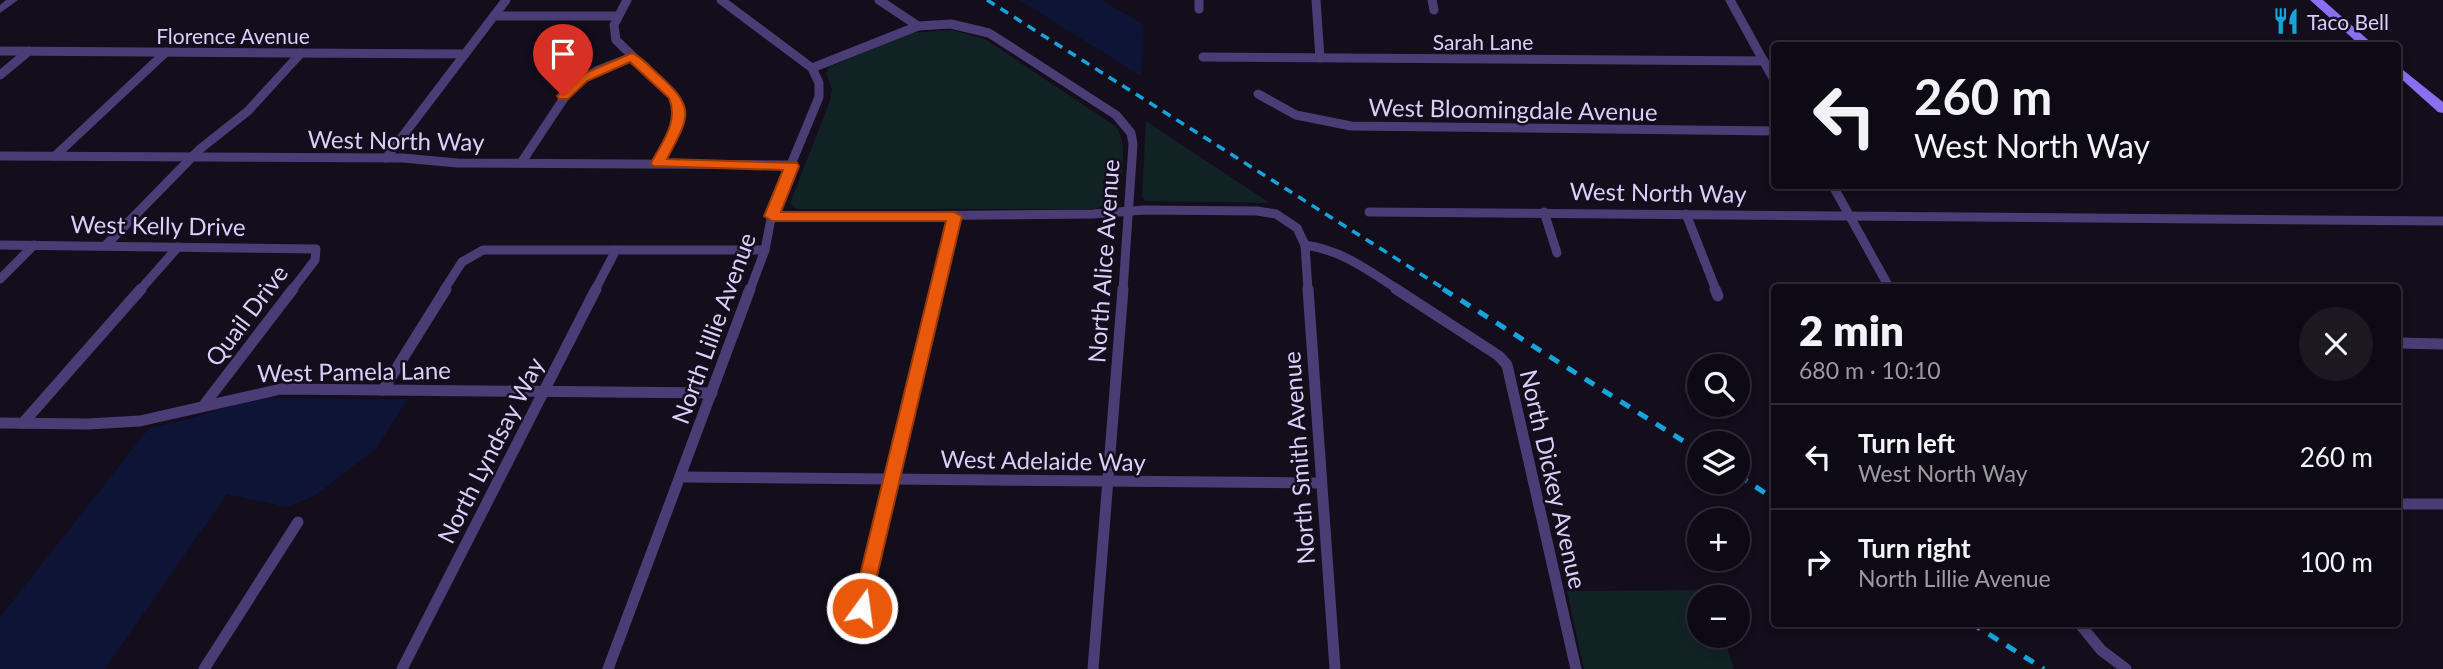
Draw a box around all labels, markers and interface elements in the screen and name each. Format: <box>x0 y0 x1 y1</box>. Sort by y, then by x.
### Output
restaurant icon: Taco Bell <box>2271 6 2301 36</box>
place label: Taco Bell <box>2307 9 2389 34</box>
street label: Florence Avenue <box>156 23 310 48</box>
pin <box>533 24 593 96</box>
street label: Sarah Lane <box>1433 29 1533 54</box>
icon: arrive <box>544 35 582 73</box>
text: 260 m <box>1914 67 2052 125</box>
icon: left <box>1799 70 1890 161</box>
street label: West Bloomingdale Avenue <box>1368 92 1658 126</box>
street label: West North Way <box>307 124 485 156</box>
text: West North Way <box>1914 126 2150 165</box>
street label: North Alice Avenue <box>1081 158 1125 364</box>
street label: West North Way <box>1569 176 1747 208</box>
street label: West Kelly Drive <box>70 209 246 241</box>
street label: North Lillie Avenue <box>665 229 761 427</box>
street label: Quail Drive <box>199 259 293 371</box>
text: 2 min <box>1799 305 1904 355</box>
button: close <box>2299 307 2373 381</box>
street label: North Smith Avenue <box>1276 351 1320 565</box>
street label: North Lyndsay Way <box>431 352 550 548</box>
map controls <box>1687 354 1750 648</box>
button: search <box>1687 354 1750 417</box>
street label: West Pamela Lane <box>257 355 451 387</box>
text: 680 m · 10:10 <box>1799 356 1941 384</box>
street label: North Dickey Avenue <box>1515 367 1593 591</box>
text: Turn left <box>1858 427 1955 459</box>
button: layers <box>1687 431 1750 494</box>
icon: left <box>1799 438 1837 476</box>
text: 260 m <box>2300 441 2373 473</box>
street label: West Adelaide Way <box>940 444 1147 476</box>
text: West North Way <box>1858 459 2028 487</box>
button: + <box>1687 508 1750 571</box>
text: Turn right <box>1858 532 1971 564</box>
icon: right <box>1799 543 1837 581</box>
text: 100 m <box>2300 546 2373 578</box>
text: North Lillie Avenue <box>1858 564 2051 592</box>
position arrow <box>825 571 899 645</box>
button: − <box>1687 585 1750 648</box>

